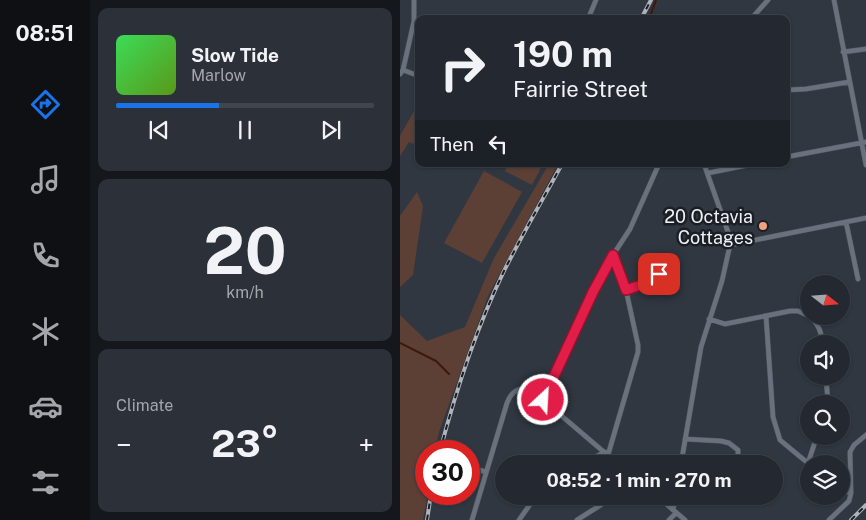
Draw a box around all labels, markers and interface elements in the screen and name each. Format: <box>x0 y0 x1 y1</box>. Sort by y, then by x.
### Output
text: 08:51 <box>15 20 75 46</box>
text: 190 m <box>513 34 613 75</box>
icon: right <box>430 35 495 100</box>
text: Slow Tide <box>191 44 279 66</box>
text: Marlow <box>191 66 246 85</box>
text: Fairrie Street <box>513 76 648 102</box>
icon: directions <box>28 87 63 122</box>
icon: previous <box>145 116 173 144</box>
icon: pause <box>231 116 259 144</box>
icon: next <box>317 116 345 144</box>
icon: left <box>484 130 512 158</box>
text: Then <box>430 133 474 155</box>
icon: music <box>28 162 63 197</box>
place label: 20 Octavia Cottages <box>664 206 753 248</box>
text: 20 <box>203 212 287 289</box>
marker: 20 Octavia Cottages <box>757 220 769 232</box>
icon: phone <box>28 238 63 273</box>
pin <box>638 253 680 295</box>
icon: arrive <box>645 260 673 288</box>
north arrow <box>800 275 850 325</box>
map controls <box>800 275 850 505</box>
text: km/h <box>226 283 264 302</box>
icon: climate <box>28 314 63 349</box>
button: sound <box>800 335 850 385</box>
position arrow <box>516 373 568 425</box>
icon: car <box>28 389 63 424</box>
button: search <box>800 395 850 445</box>
text: Climate <box>116 396 173 415</box>
text: 23° <box>211 421 279 466</box>
text: − <box>116 428 132 461</box>
text: + <box>358 428 374 461</box>
speed limit sign: 30 <box>415 440 480 505</box>
button: layers <box>800 455 850 505</box>
icon: filters <box>28 465 63 500</box>
text: 08:52 · 1 min · 270 m <box>547 469 731 491</box>

